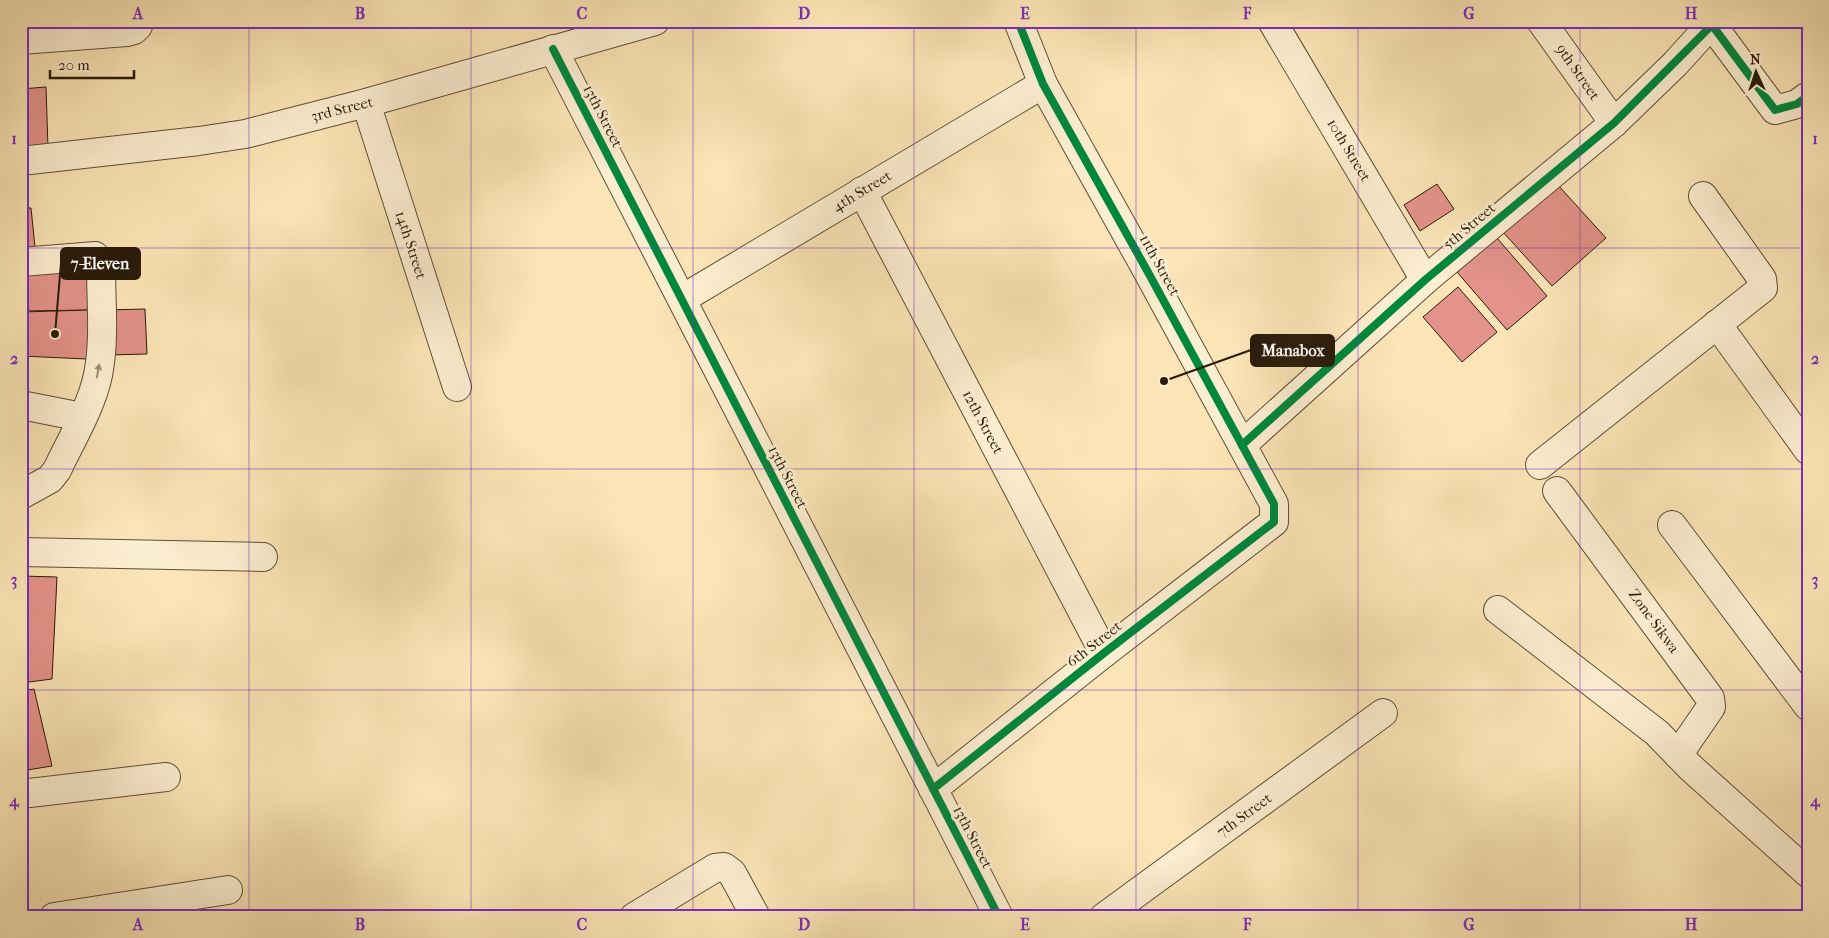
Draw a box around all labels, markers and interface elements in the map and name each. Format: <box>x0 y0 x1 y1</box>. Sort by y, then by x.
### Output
text: A <box>132 4 144 23</box>
text: B <box>355 4 365 23</box>
text: C <box>577 4 588 23</box>
text: D <box>798 4 810 23</box>
text: E <box>1020 4 1030 23</box>
text: F <box>1242 4 1252 23</box>
text: G <box>1463 4 1475 23</box>
text: H <box>1685 4 1698 23</box>
street label: 9th Street <box>1552 40 1604 104</box>
scale bar <box>50 48 134 80</box>
north arrow <box>1732 48 1782 98</box>
text: N <box>1750 51 1761 68</box>
text: 20 m <box>58 56 90 74</box>
street label: 13th Street <box>580 82 627 151</box>
street label: 3rd Street <box>309 92 376 125</box>
street label: 10th Street <box>1323 115 1375 185</box>
text: 1 <box>11 129 17 148</box>
text: 1 <box>1812 129 1818 148</box>
street label: 4th Street <box>829 166 895 216</box>
street label: 5th Street <box>1439 198 1499 253</box>
street label: 14th Street <box>392 209 431 282</box>
street label: 11th Street <box>1136 231 1184 299</box>
callout: 7-Eleven <box>61 248 140 279</box>
text: 7-Eleven <box>70 254 130 273</box>
callout: Manabox <box>1251 335 1334 366</box>
text: Manabox <box>1260 341 1325 360</box>
text: 2 <box>10 349 18 368</box>
text: 2 <box>1811 349 1819 368</box>
one-way arrow <box>94 362 102 378</box>
street label: 12th Street <box>959 387 1008 458</box>
street label: 13th Street <box>765 443 812 512</box>
text: 3 <box>11 570 17 590</box>
text: 3 <box>1812 570 1818 590</box>
street label: Zone Sikwa <box>1625 585 1684 657</box>
street label: 6th Street <box>1063 617 1126 671</box>
street label: 7th Street <box>1213 789 1276 841</box>
text: 4 <box>8 791 20 811</box>
text: 4 <box>1809 791 1821 811</box>
street label: 13th Street <box>950 803 997 872</box>
text: A <box>132 915 144 934</box>
text: B <box>355 915 365 934</box>
text: C <box>577 915 588 934</box>
text: D <box>798 915 810 934</box>
text: E <box>1020 915 1030 934</box>
text: F <box>1242 915 1252 934</box>
text: G <box>1463 915 1475 934</box>
text: H <box>1685 915 1698 934</box>

